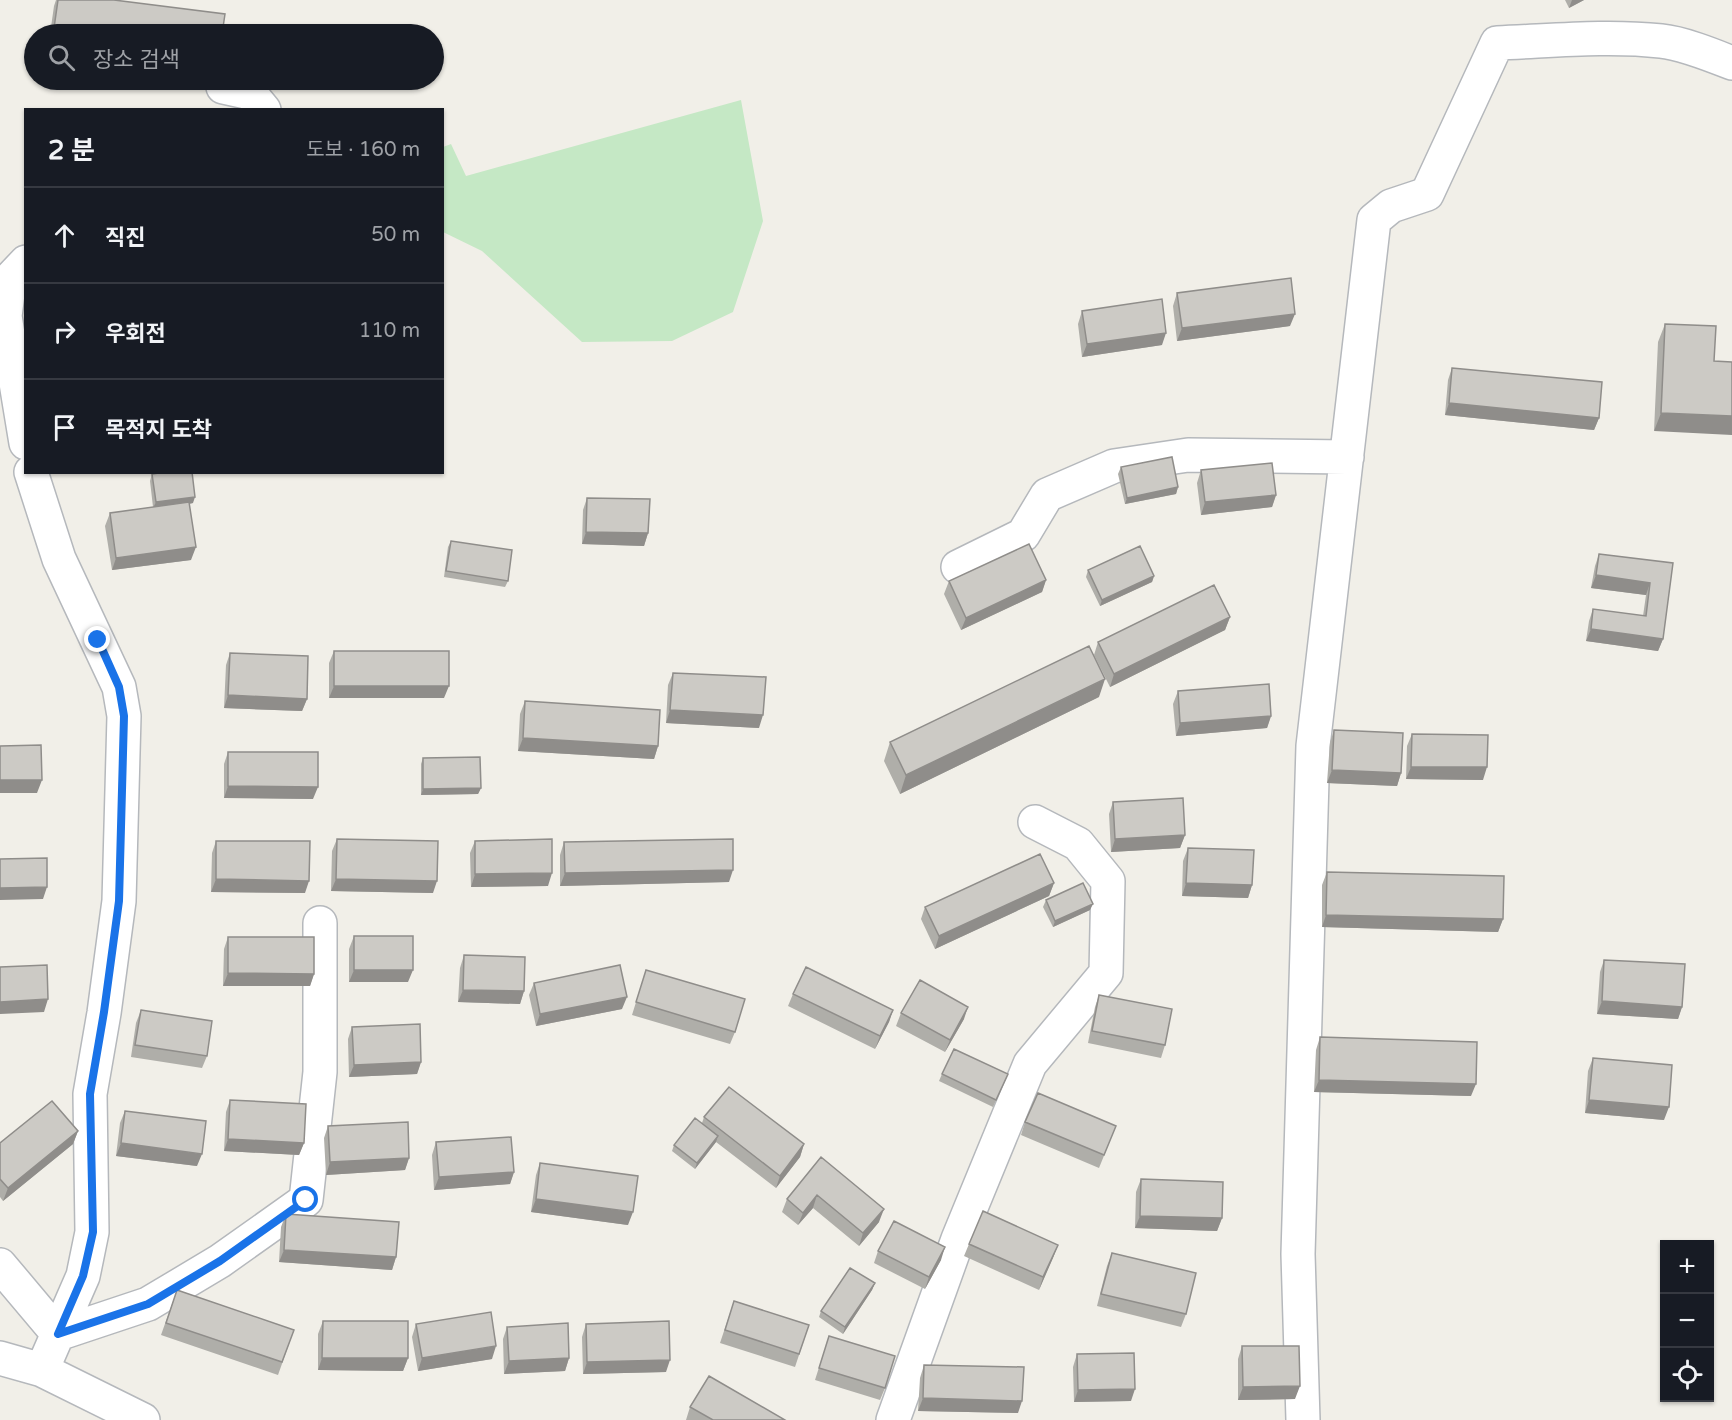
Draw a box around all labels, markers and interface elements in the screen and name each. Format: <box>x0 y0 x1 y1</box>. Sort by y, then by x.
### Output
search box <box>24 24 444 90</box>
icon: search <box>45 41 78 74</box>
text: 장소 검색 <box>93 47 180 73</box>
text: 2 분 <box>48 135 95 166</box>
text: 도보 · 160 m <box>306 138 420 162</box>
icon: ahead <box>48 219 81 252</box>
text: 50 m <box>371 223 420 247</box>
text: 직진 <box>105 225 145 251</box>
icon: right <box>48 315 81 348</box>
text: 110 m <box>359 319 420 343</box>
text: 우회전 <box>105 321 166 347</box>
icon: arrive <box>48 411 81 444</box>
text: 목적지 도착 <box>105 417 212 443</box>
route end <box>84 626 110 652</box>
route start <box>292 1186 318 1212</box>
map controls <box>1660 1240 1714 1402</box>
button: + <box>1660 1240 1714 1294</box>
button: − <box>1660 1294 1714 1348</box>
button: locate <box>1660 1348 1714 1402</box>

